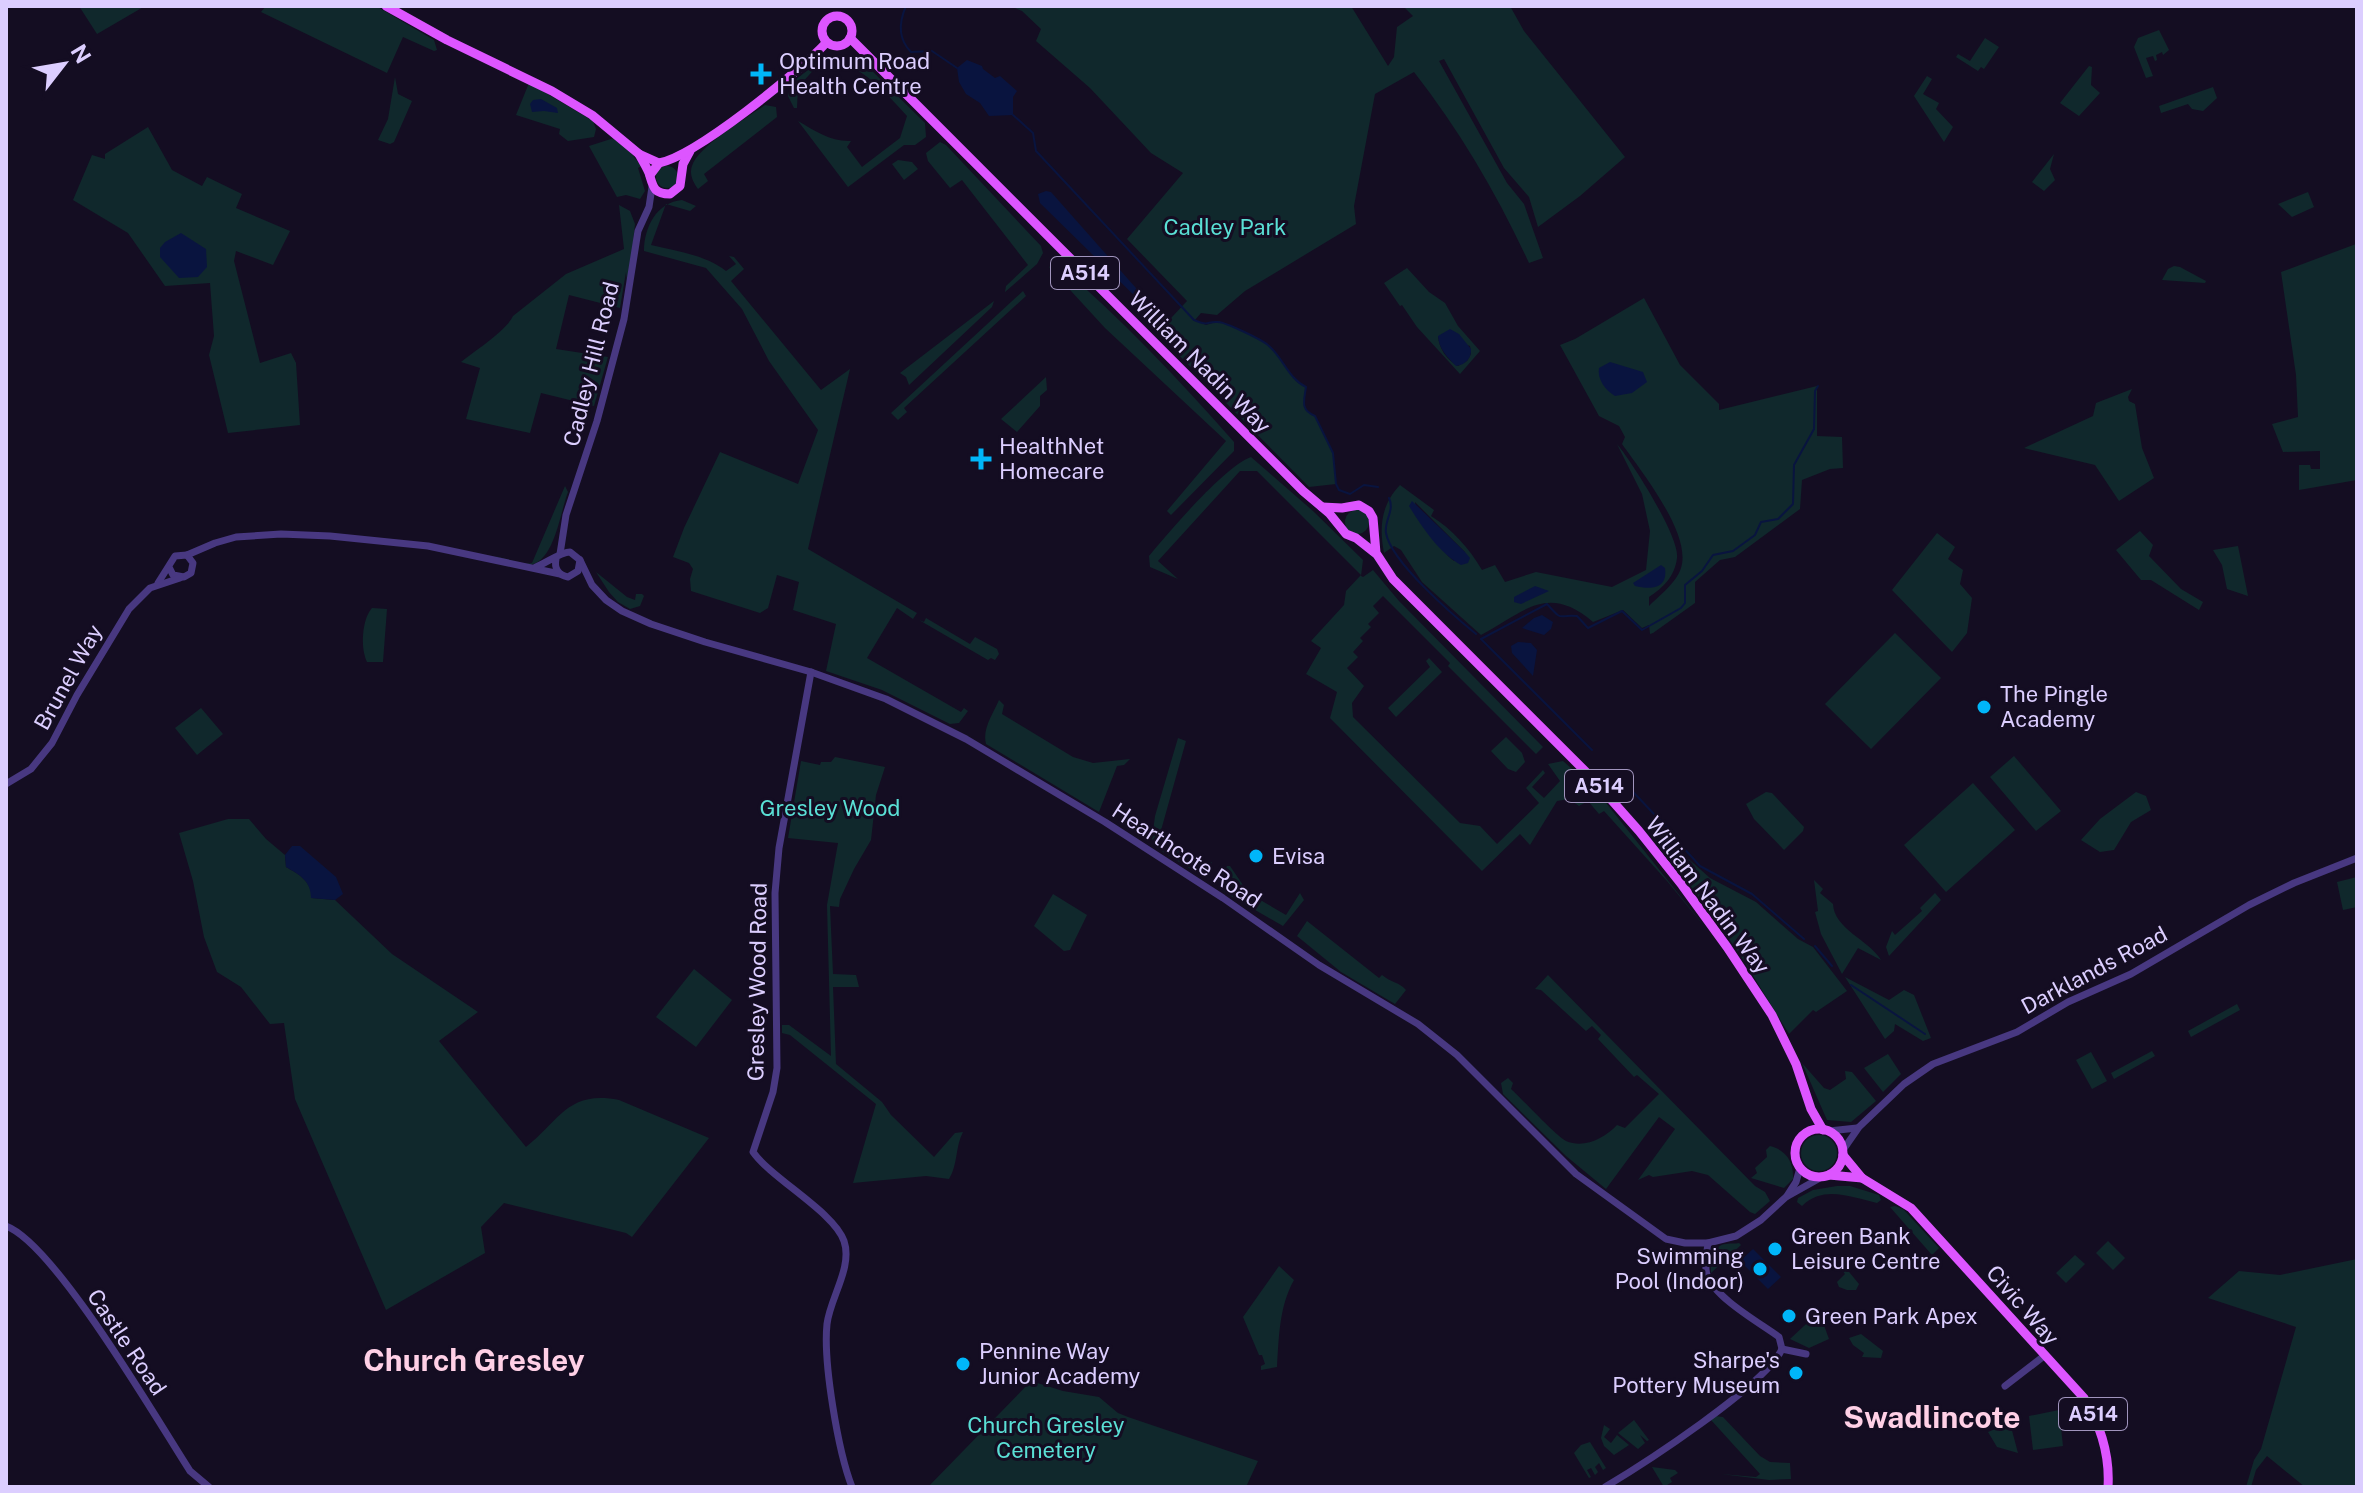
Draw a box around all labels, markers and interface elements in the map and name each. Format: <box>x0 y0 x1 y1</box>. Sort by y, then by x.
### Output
north arrow <box>24 24 104 104</box>
text: N <box>66 40 97 68</box>
place label: Optimum Road Health Centre <box>779 48 930 99</box>
marker: Optimum Road Health Centre <box>750 63 772 85</box>
park label: Cadley Park <box>1164 214 1286 240</box>
road number: A514 <box>1051 257 1119 289</box>
street label: Cadley Hill Road <box>558 279 624 449</box>
street label: William Nadin Way <box>1124 286 1277 439</box>
place label: HealthNet Homecare <box>999 433 1105 484</box>
marker: HealthNet Homecare <box>970 448 992 470</box>
street label: Brunel Way <box>28 620 108 734</box>
place label: The Pingle Academy <box>2000 681 2108 732</box>
marker: The Pingle Academy <box>1975 698 1993 716</box>
road number: A514 <box>1565 770 1633 802</box>
park label: Gresley Wood <box>759 795 901 821</box>
street label: Hearthcote Road <box>1108 797 1266 913</box>
street label: William Nadin Way <box>1640 811 1776 979</box>
place label: Evisa <box>1272 843 1325 869</box>
marker: Evisa <box>1247 847 1265 865</box>
street label: Gresley Wood Road <box>742 883 772 1081</box>
street label: Darklands Road <box>2017 921 2171 1019</box>
place label: Green Bank Leisure Centre <box>1791 1223 1941 1274</box>
marker: Green Bank Leisure Centre <box>1766 1240 1784 1258</box>
place label: Swimming Pool (Indoor) <box>1615 1243 1744 1294</box>
marker: Swimming Pool (Indoor) <box>1751 1260 1769 1278</box>
street label: Civic Way <box>1981 1260 2065 1350</box>
street label: Castle Road <box>82 1284 172 1400</box>
place label: Green Park Apex <box>1805 1303 1978 1329</box>
marker: Green Park Apex <box>1780 1307 1798 1325</box>
place label: Pennine Way Junior Academy <box>979 1338 1141 1389</box>
district label: Church Gresley <box>363 1342 585 1378</box>
place label: Sharpe's Pottery Museum <box>1612 1347 1780 1398</box>
marker: Pennine Way Junior Academy <box>954 1355 972 1373</box>
marker: Sharpe's Pottery Museum <box>1787 1364 1805 1382</box>
road number: A514 <box>2059 1398 2127 1430</box>
district label: Swadlincote <box>1843 1399 2021 1435</box>
park label: Church Gresley Cemetery <box>967 1412 1125 1463</box>

